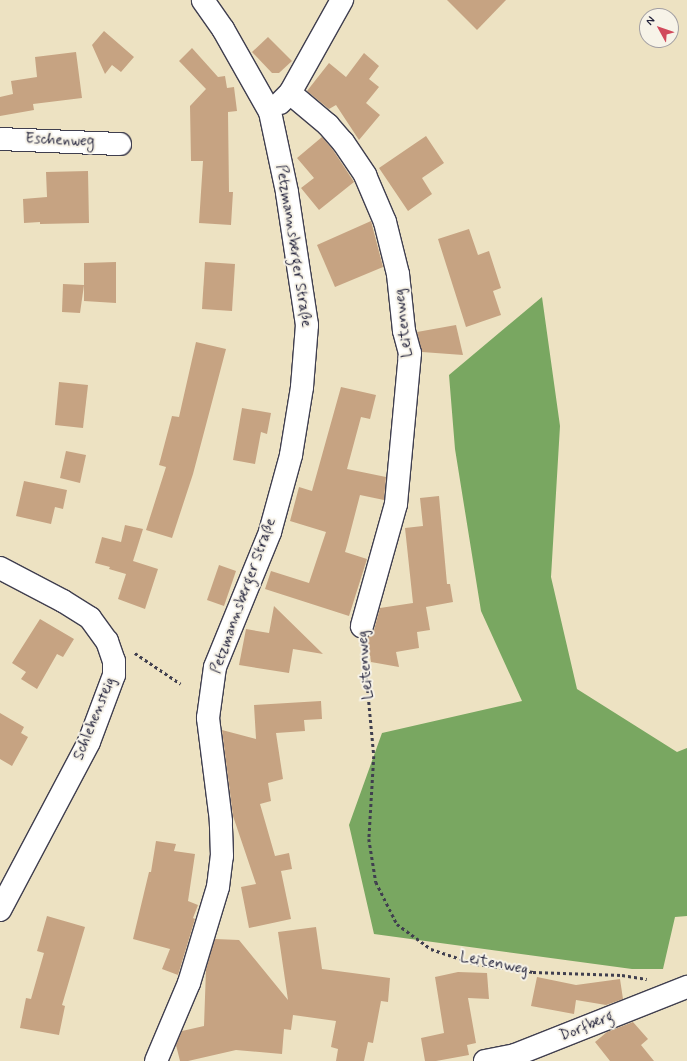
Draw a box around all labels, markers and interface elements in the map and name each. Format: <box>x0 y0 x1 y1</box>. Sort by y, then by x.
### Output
north arrow <box>639 8 679 48</box>
text: N <box>643 14 658 28</box>
street label: Eschenweg <box>25 131 95 151</box>
street label: Petzmannsberger Straße <box>271 164 315 328</box>
street label: Leitenweg <box>391 288 417 358</box>
street label: Petzmannsberger Straße <box>207 516 281 676</box>
street label: Leitenweg <box>354 630 378 700</box>
street label: Schlehensteig <box>70 675 120 763</box>
street label: Leitenweg <box>458 949 530 979</box>
street label: Dorfberg <box>557 1008 617 1046</box>

